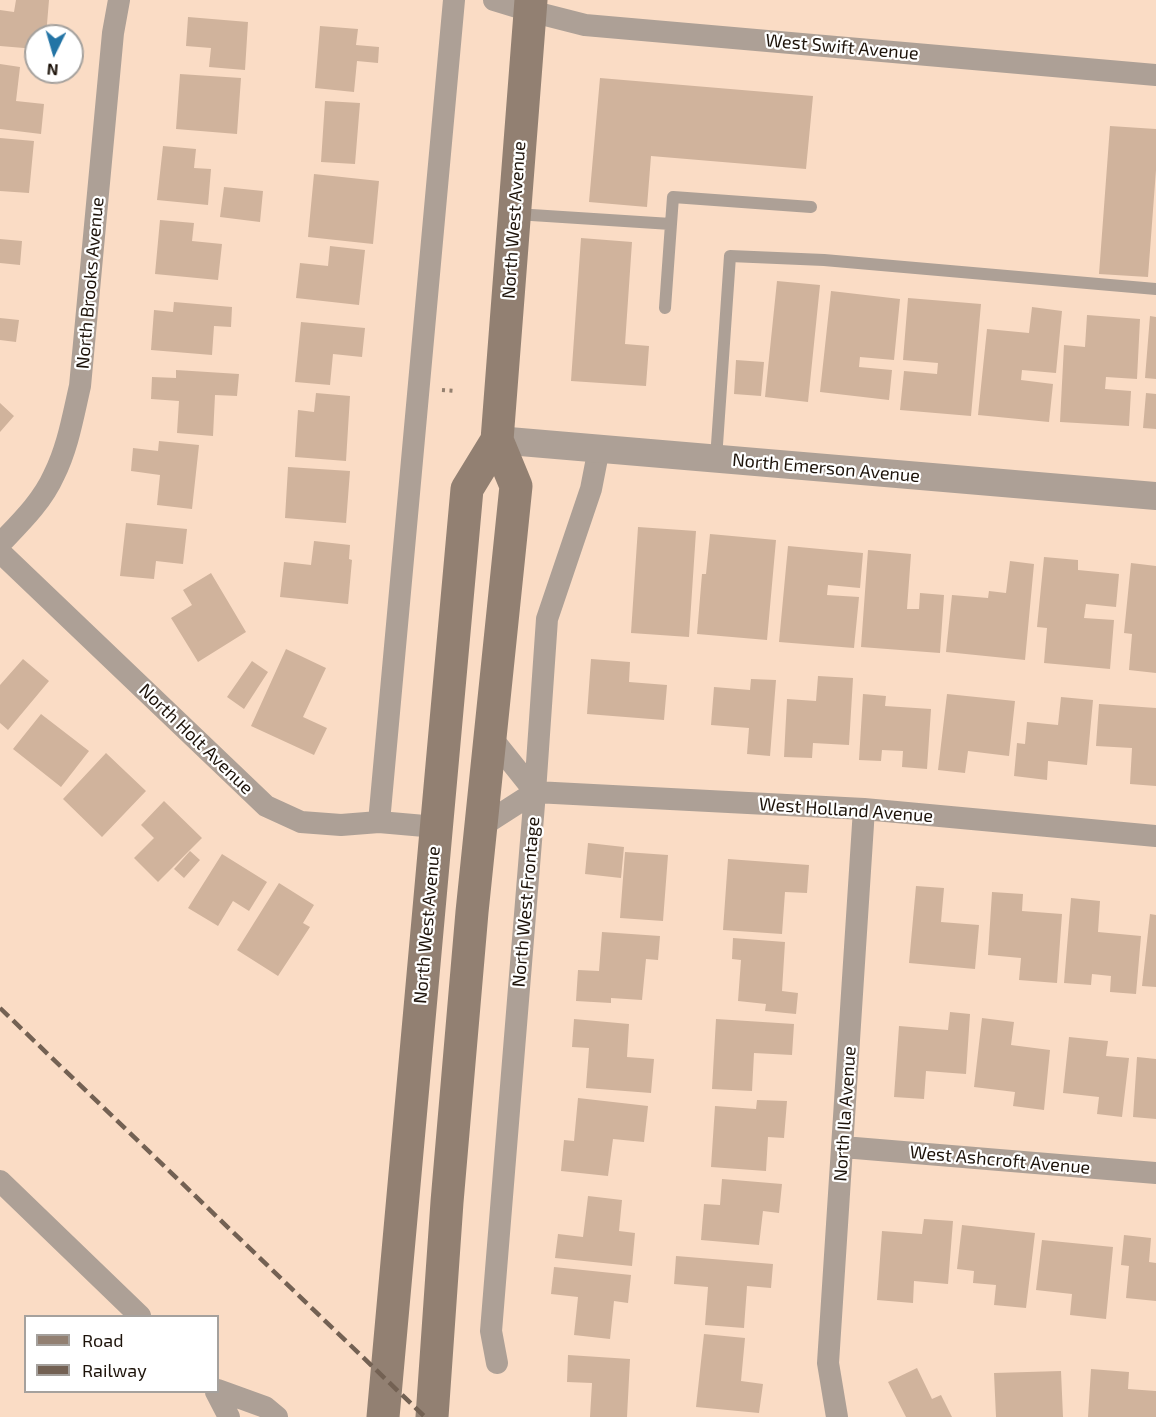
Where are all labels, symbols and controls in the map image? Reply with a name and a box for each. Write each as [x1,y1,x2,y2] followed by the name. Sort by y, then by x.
[24,24,84,84] north arrow
[764,30,920,64] street label: West Swift Avenue
[46,60,59,80] text: N
[498,140,530,300] street label: North West Avenue
[72,196,108,370] street label: North Brooks Avenue
[731,449,921,487] street label: North Emerson Avenue
[135,679,257,799] street label: North Holt Avenue
[758,793,934,827] street label: West Holland Avenue
[508,816,544,988] street label: North West Frontage
[409,845,445,1005] street label: North West Avenue
[829,1046,861,1182] street label: North Ila Avenue
[909,1141,1091,1179] street label: West Ashcroft Avenue
[24,1315,219,1393] legend
[82,1329,123,1351] text: Road
[82,1359,147,1381] text: Railway

